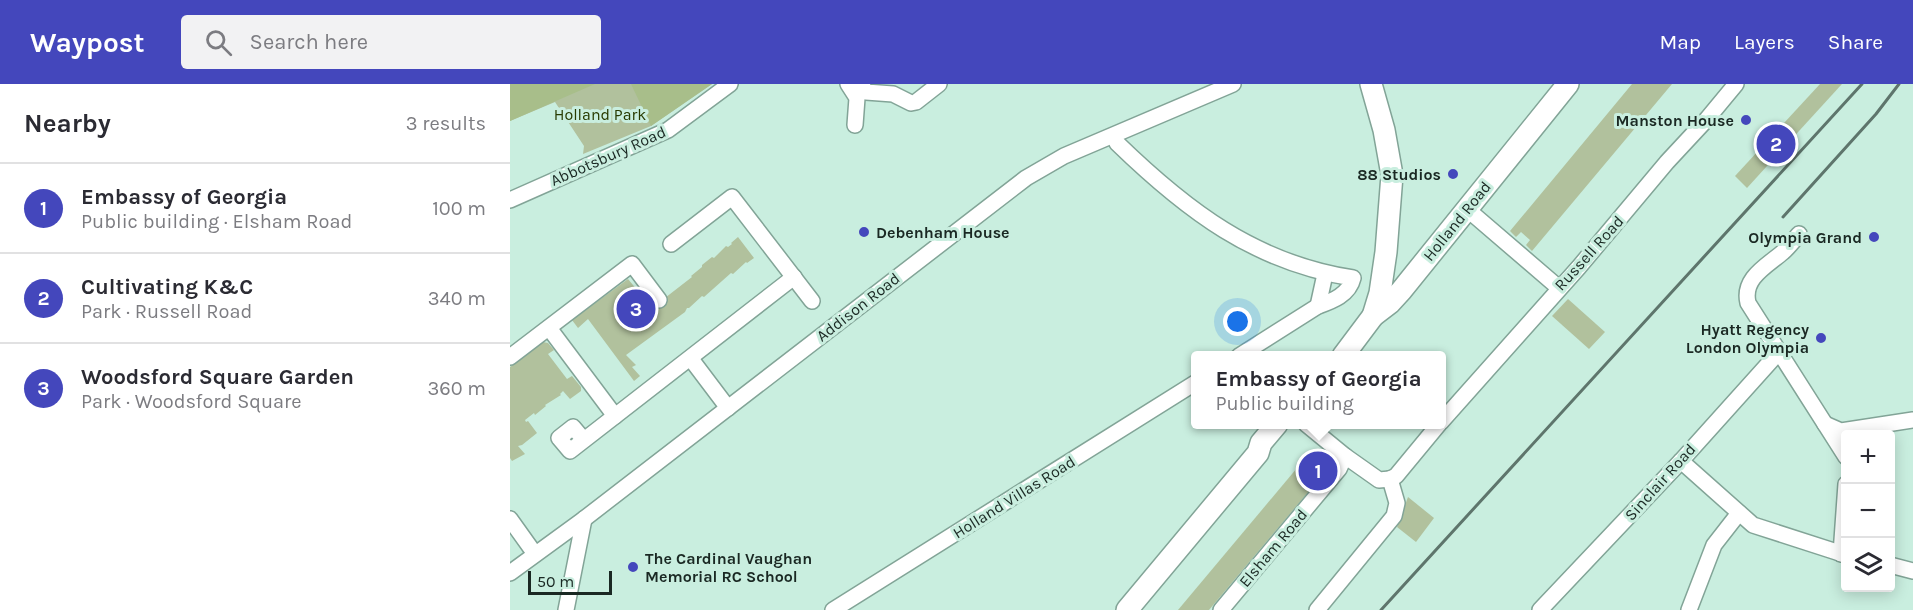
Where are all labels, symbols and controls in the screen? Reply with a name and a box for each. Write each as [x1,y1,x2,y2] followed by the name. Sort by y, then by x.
[181,15,601,69] search box
[30,26,145,59] text: Waypost
[202,26,235,59] icon: search
[250,29,368,55] text: Search here
[1659,30,1701,54] text: Map
[1734,30,1795,54] text: Layers
[1828,30,1883,54] text: Share
[554,105,646,124] park label: Holland Park
[24,108,111,139] text: Nearby
[1616,111,1734,130] place label: Manston House
[406,112,486,135] text: 3 results
[1739,113,1753,127] marker: Manston House
[547,122,669,190] street label: Abbotsbury Road
[1756,122,1796,166] pin: 2
[1357,165,1441,184] place label: 88 Studios
[1446,167,1460,181] marker: 88 Studios
[1419,177,1495,265] street label: Holland Road
[81,184,287,210] text: Embassy of Georgia
[40,197,47,220] text: 1
[432,197,486,220] text: 100 m
[81,210,352,233] text: Public building · Elsham Road
[1550,212,1628,294] street label: Russell Road
[876,223,1010,242] place label: Debenham House
[857,225,871,239] marker: Debenham House
[1748,228,1862,247] place label: Olympia Grand
[1867,230,1881,244] marker: Olympia Grand
[813,269,903,345] street label: Addison Road
[81,274,253,300] text: Cultivating K&C
[616,286,656,332] pin: 3
[37,287,50,310] text: 2
[428,287,486,310] text: 340 m
[81,300,252,323] text: Park · Russell Road
[1223,307,1252,336] your location
[1686,320,1809,357] place label: Hyatt Regency London Olympia
[1814,331,1828,345] marker: Hyatt Regency London Olympia
[1191,351,1446,429] popup
[81,364,354,390] text: Woodsford Square Garden
[1215,366,1422,392] text: Embassy of Georgia
[37,377,50,400] text: 3
[427,377,486,400] text: 360 m
[81,390,302,413] text: Park · Woodsford Square
[1215,392,1354,415] text: Public building
[1841,430,1895,592] map controls
[1841,430,1895,484] button: +
[1621,440,1699,524] street label: Sinclair Road
[1298,448,1338,494] pin: 1
[949,452,1079,542] street label: Holland Villas Road
[1841,484,1895,538] button: −
[1235,505,1311,591] street label: Elsham Road
[1841,538,1895,592] button: layers
[645,549,812,586] place label: The Cardinal Vaughan Memorial RC School
[626,560,640,574] marker: The Cardinal Vaughan Memorial RC School
[528,568,612,596] scale bar
[537,572,574,591] text: 50 m

